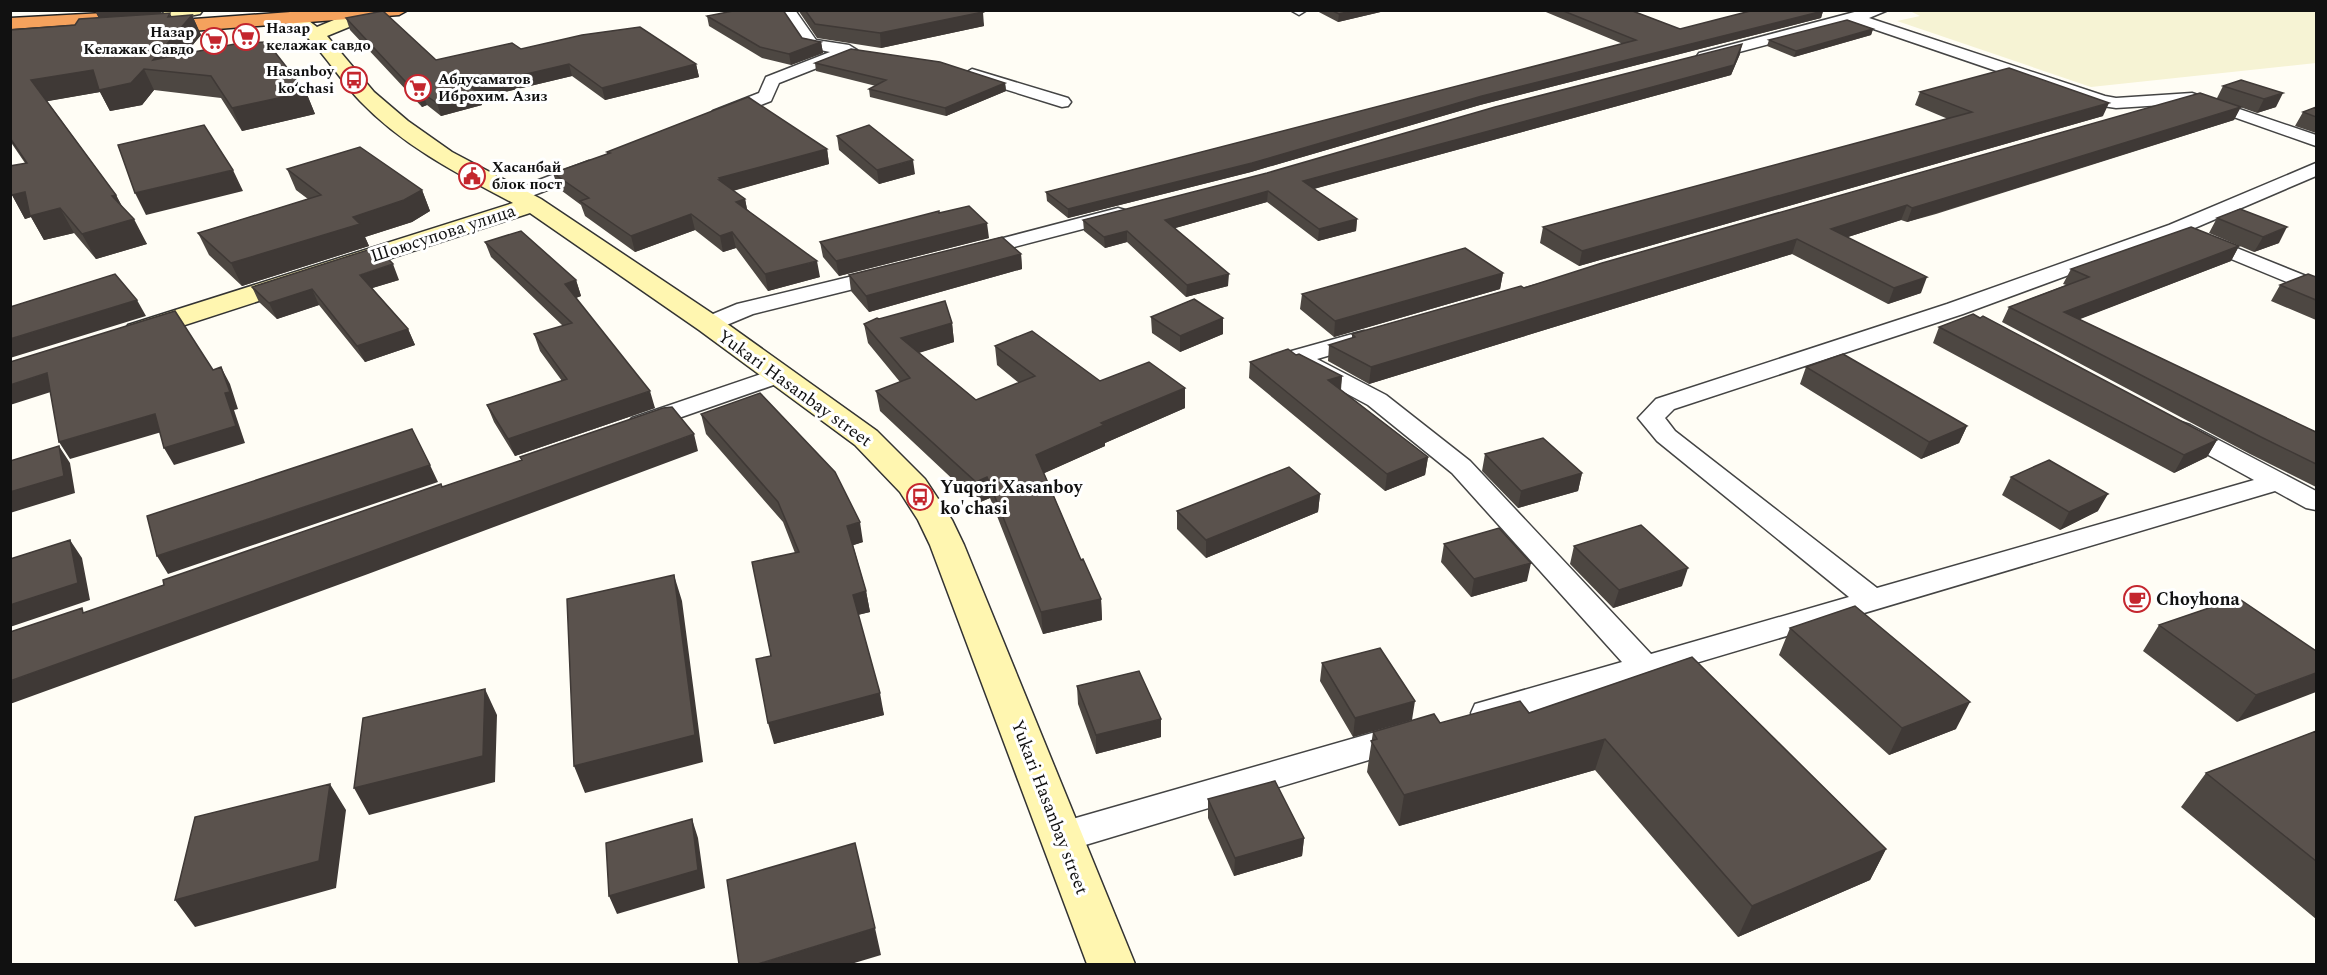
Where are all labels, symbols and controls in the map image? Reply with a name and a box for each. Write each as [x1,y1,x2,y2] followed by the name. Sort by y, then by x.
[266,17,371,57] place label: Назар келажак савдо
[83,21,194,61] place label: Назар Келажак Савдо
[231,22,261,52] supermarket icon: Назар келажак савдо
[199,26,229,56] supermarket icon: Назар Келажак Савдо
[266,60,335,100] place label: Hasanboy koʻchasi
[339,65,369,95] bus stop icon: Hasanboy koʻchasi
[438,68,548,108] place label: Абдусаматов Иброхим. Азиз
[403,73,433,103] supermarket icon: Абдусаматов Иброхим. Азиз
[492,156,562,196] place label: Хасанбай блок пост
[457,161,487,191] public building icon: Хасанбай блок пост
[367,197,519,270] street label: Шоюсупова улица
[712,323,878,454] street label: Yukari Hasanbay street
[940,474,1084,522] place label: Yuqori Xasanboy ko'chasi
[905,482,935,512] bus stop icon: Yuqori Xasanboy ko'chasi
[2122,584,2152,614] cafe icon: Choyhona
[2156,586,2241,613] place label: Choyhona
[1004,716,1095,899] street label: Yukari Hasanbay street

